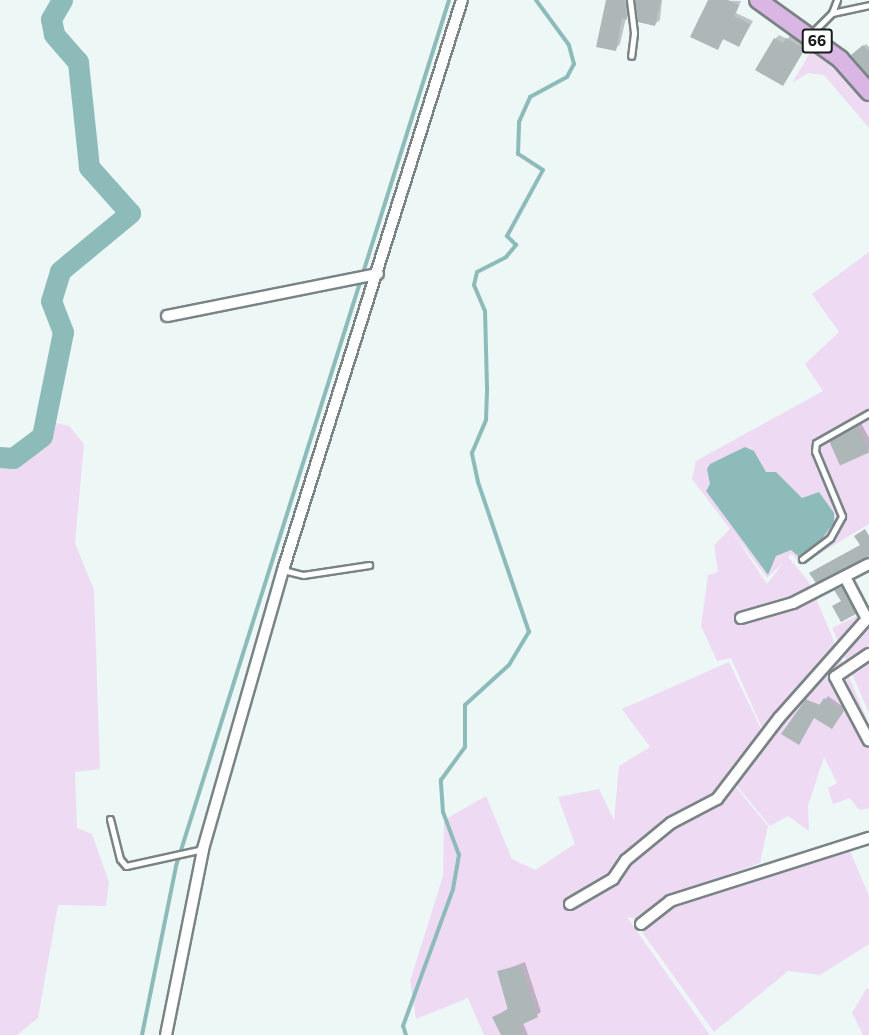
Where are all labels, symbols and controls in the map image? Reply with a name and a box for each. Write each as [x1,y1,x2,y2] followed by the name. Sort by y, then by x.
[800,29,834,53] road number: 66

